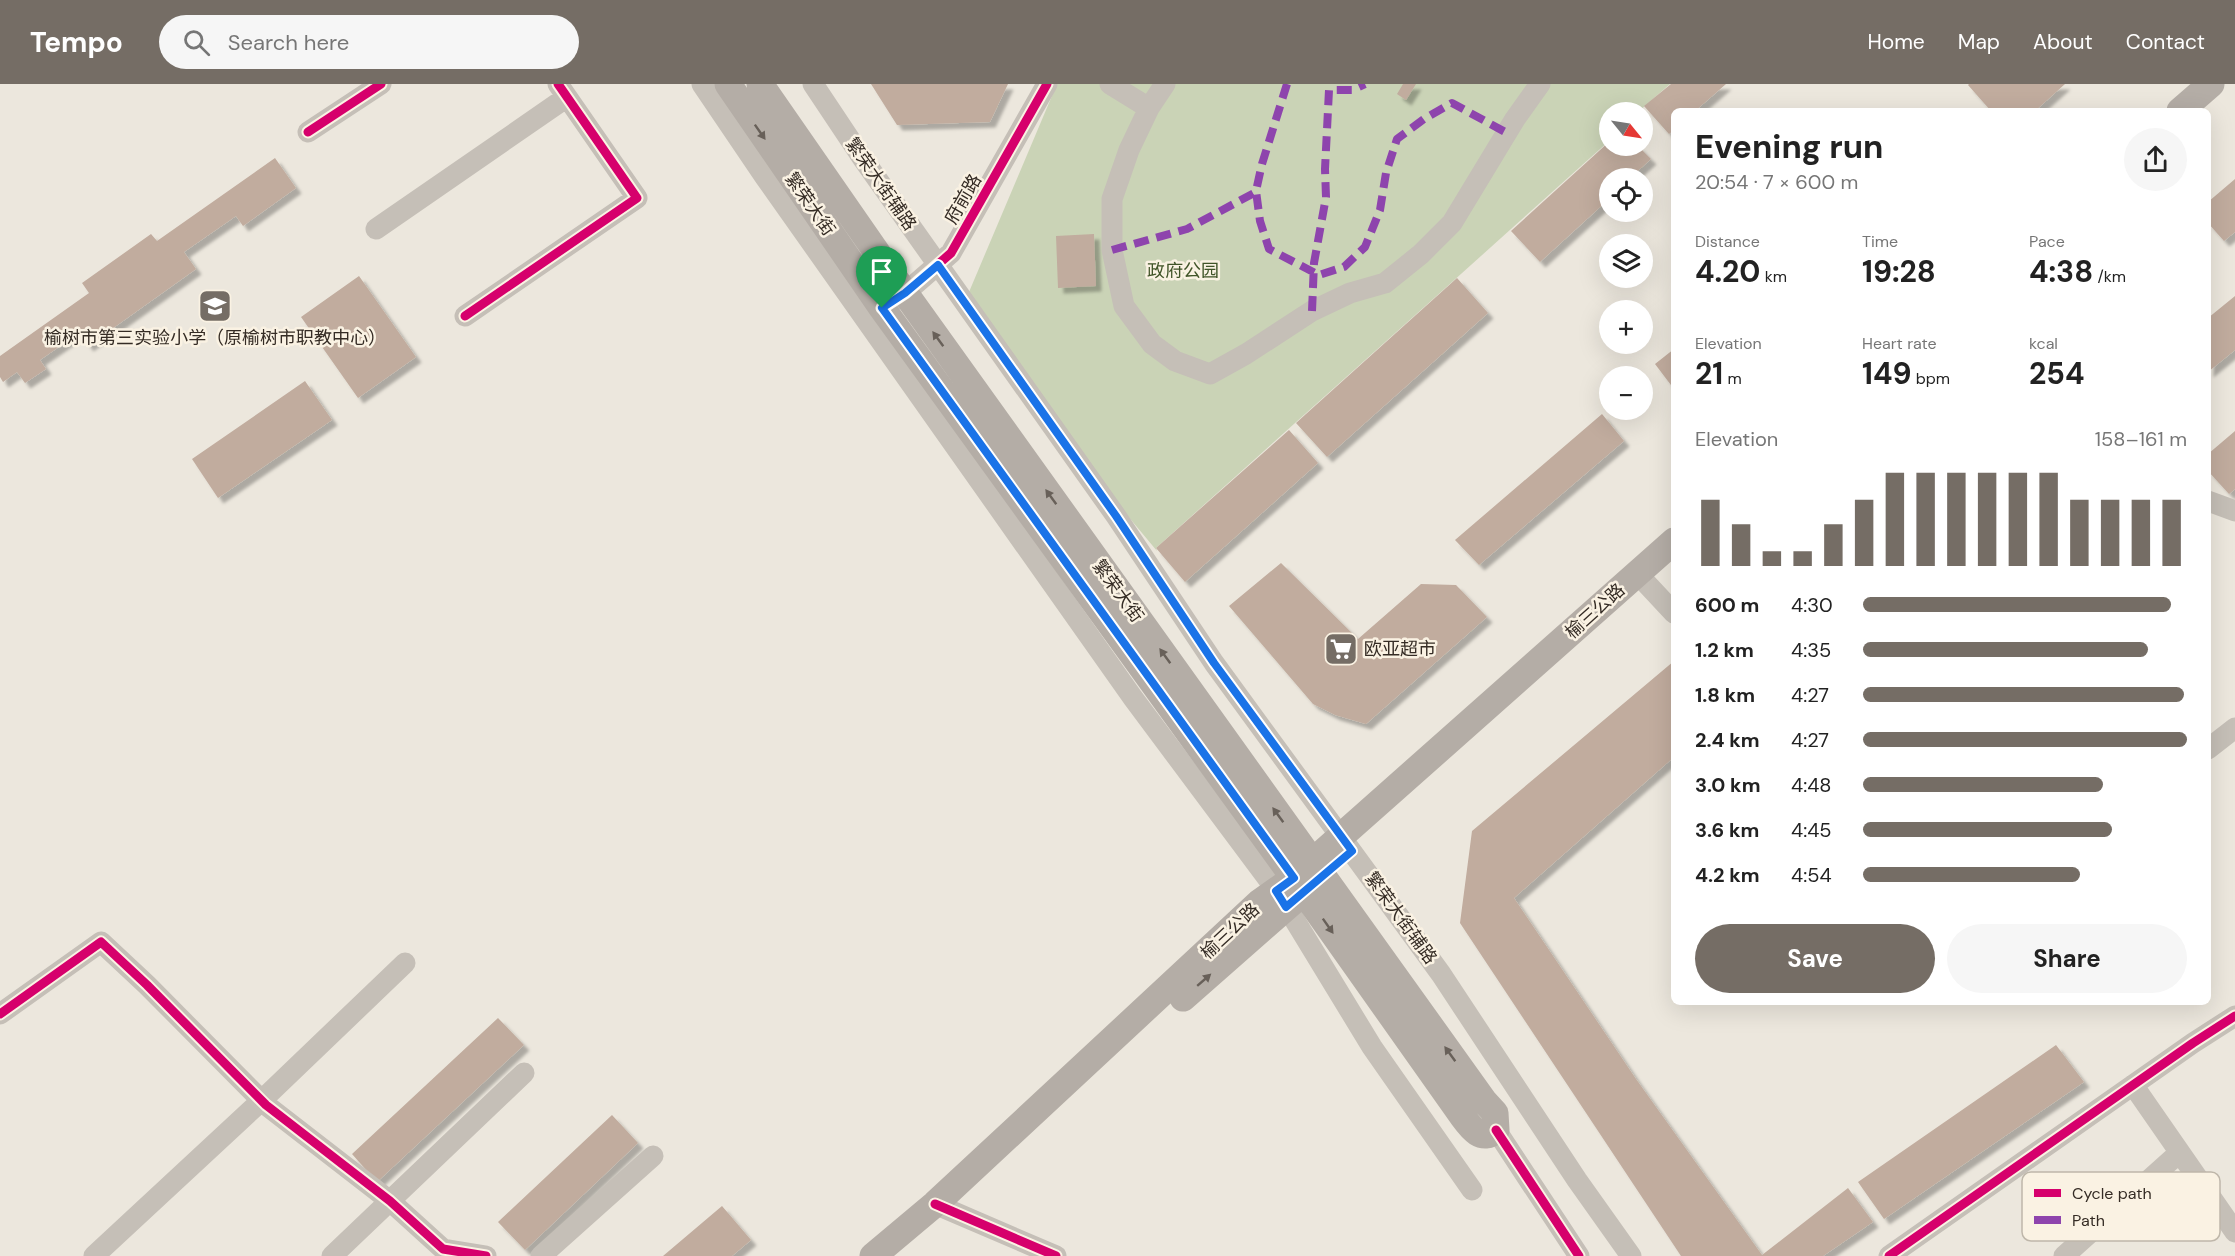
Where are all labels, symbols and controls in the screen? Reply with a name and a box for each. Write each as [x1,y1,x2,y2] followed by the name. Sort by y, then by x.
[159,15,579,69] search box
[30,24,123,61] text: Tempo
[180,26,213,59] icon: search
[228,28,349,57] text: Search here
[1867,28,1925,56] text: Home
[1958,28,2000,56] text: Map
[2033,28,2093,56] text: About
[2126,28,2205,56] text: Contact
[1599,102,1653,156] north arrow
[1599,102,1653,420] map controls
[754,124,766,140] one-way arrow
[1695,125,1883,168] text: Evening run
[2124,128,2187,191] button: share
[840,133,922,235] street label: 繁荣大街辅路
[780,168,840,240] street label: 繁荣大街
[1599,168,1653,222] button: locate
[1695,169,1858,195] text: 20:54 · 7 × 600 m
[939,170,987,228] street label: 府前路
[1695,231,1760,252] text: Distance
[1862,231,1898,252] text: Time
[2029,231,2065,252] text: Pace
[1599,234,1653,288] button: layers
[856,246,907,308] pin
[1695,252,1760,291] text: 4.20
[1862,252,1936,291] text: 19:28
[2029,252,2093,291] text: 4:38
[865,255,898,288] icon: arrive
[1147,259,1219,283] park label: 政府公园
[1760,266,1787,287] text: km
[2093,266,2126,287] text: /km
[197,288,233,324] school or university icon: 榆树市第三实验小学（原榆树市职教中心）
[1599,300,1653,354] button: +
[44,326,386,350] place label: 榆树市第三实验小学（原榆树市职教中心）
[932,331,944,347] one-way arrow
[1695,333,1762,354] text: Elevation
[1862,333,1937,354] text: Heart rate
[2029,333,2058,354] text: kcal
[1695,354,1723,393] text: 21
[1862,354,1911,393] text: 149
[2029,354,2084,393] text: 254
[1599,366,1653,420] button: −
[1723,368,1742,389] text: m
[1911,368,1950,389] text: bpm
[1695,426,1778,452] text: Elevation
[2095,426,2187,452] text: 158–161 m
[1045,490,1057,506] one-way arrow
[1087,555,1149,627] street label: 繁荣大街
[1560,578,1630,644] street label: 榆三公路
[1695,592,1759,618] text: 600 m
[1791,592,1833,618] text: 4:30
[1323,631,1359,667] supermarket icon: 欧亚超市
[1364,637,1436,661] place label: 欧亚超市
[1695,637,1754,663] text: 1.2 km
[1791,637,1831,663] text: 4:35
[1160,648,1171,664] one-way arrow
[1695,682,1755,708] text: 1.8 km
[1791,682,1829,708] text: 4:27
[1695,727,1760,753] text: 2.4 km
[1791,727,1829,753] text: 4:27
[1695,772,1760,798] text: 3.0 km
[1791,772,1831,798] text: 4:48
[1272,807,1284,823] one-way arrow
[1695,817,1759,843] text: 3.6 km
[1791,817,1832,843] text: 4:45
[1695,862,1760,888] text: 4.2 km
[1791,862,1832,888] text: 4:54
[1360,867,1442,969] street label: 繁荣大街辅路
[1195,898,1265,964] street label: 榆三公路
[1322,917,1334,933] one-way arrow
[1695,924,1935,993] button: Save
[1947,924,2187,993] button: Share
[1196,973,1211,987] one-way arrow
[1444,1046,1456,1062] one-way arrow
[2022,1172,2220,1241] legend
[2072,1183,2152,1204] text: Cycle path
[2072,1210,2105,1231] text: Path

